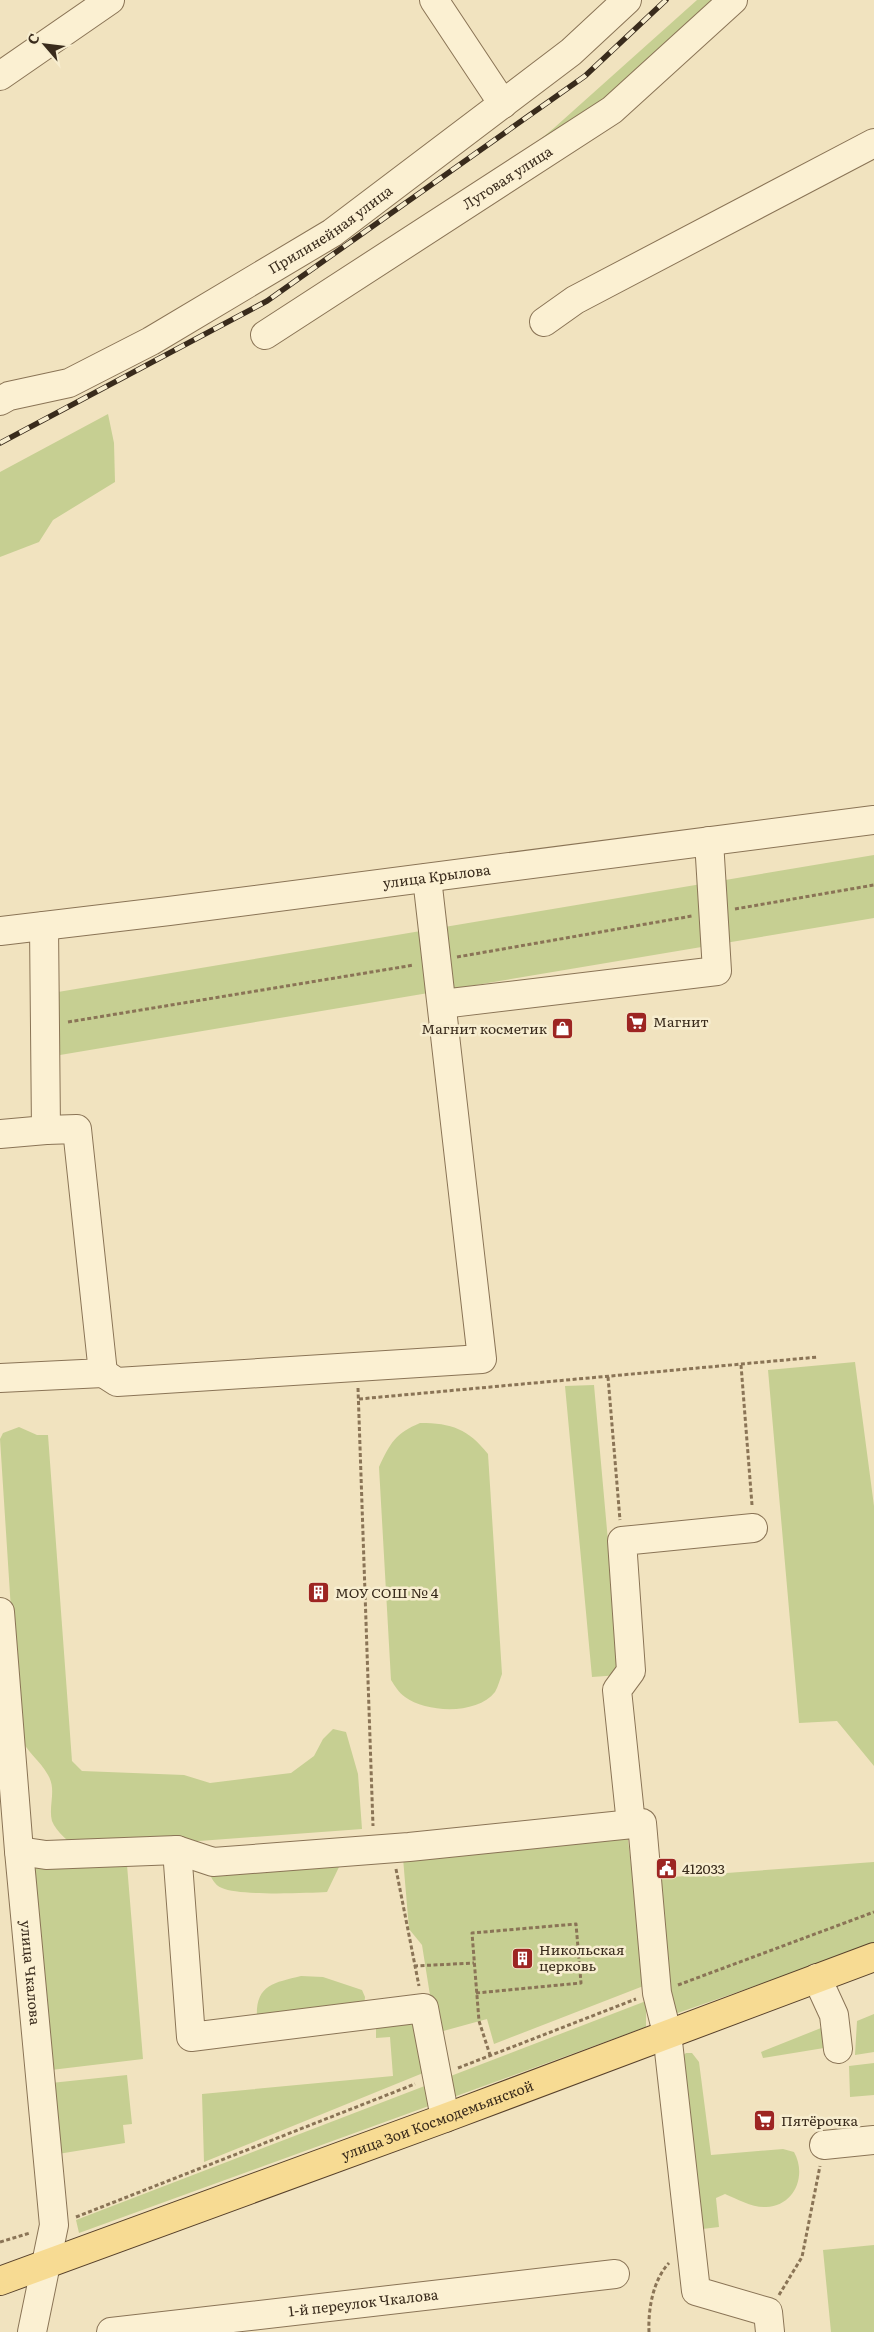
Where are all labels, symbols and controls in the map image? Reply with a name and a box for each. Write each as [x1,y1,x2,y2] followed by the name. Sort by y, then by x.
[20,20,70,70] north arrow
[21,29,44,48] text: С
[458,140,556,213] street label: Луговая улица
[264,180,396,278] street label: Прилинейная улица
[381,859,492,892] street label: улица Крылова
[625,1010,649,1034] supermarket icon: Магнит
[653,1011,709,1031] place label: Магнит
[551,1017,575,1041] shop icon: Магнит косметик
[421,1018,548,1038] place label: Магнит косметик
[307,1581,331,1605] building icon: МОУ СОШ № 4
[335,1582,439,1602] place label: МОУ СОШ № 4
[654,1857,678,1881] public building icon: 412033
[682,1858,725,1878] place label: 412033
[17,1919,46,2026] street label: улица Чкалова
[539,1939,624,1975] place label: Никольская церковь
[511,1946,535,1970] building icon: Никольская церковь
[338,2075,536,2164] street label: улица Зои Космодемьянской
[753,2109,777,2133] supermarket icon: Пятёрочка
[781,2110,859,2130] place label: Пятёрочка
[287,2283,440,2321] street label: 1-й переулок Чкалова

